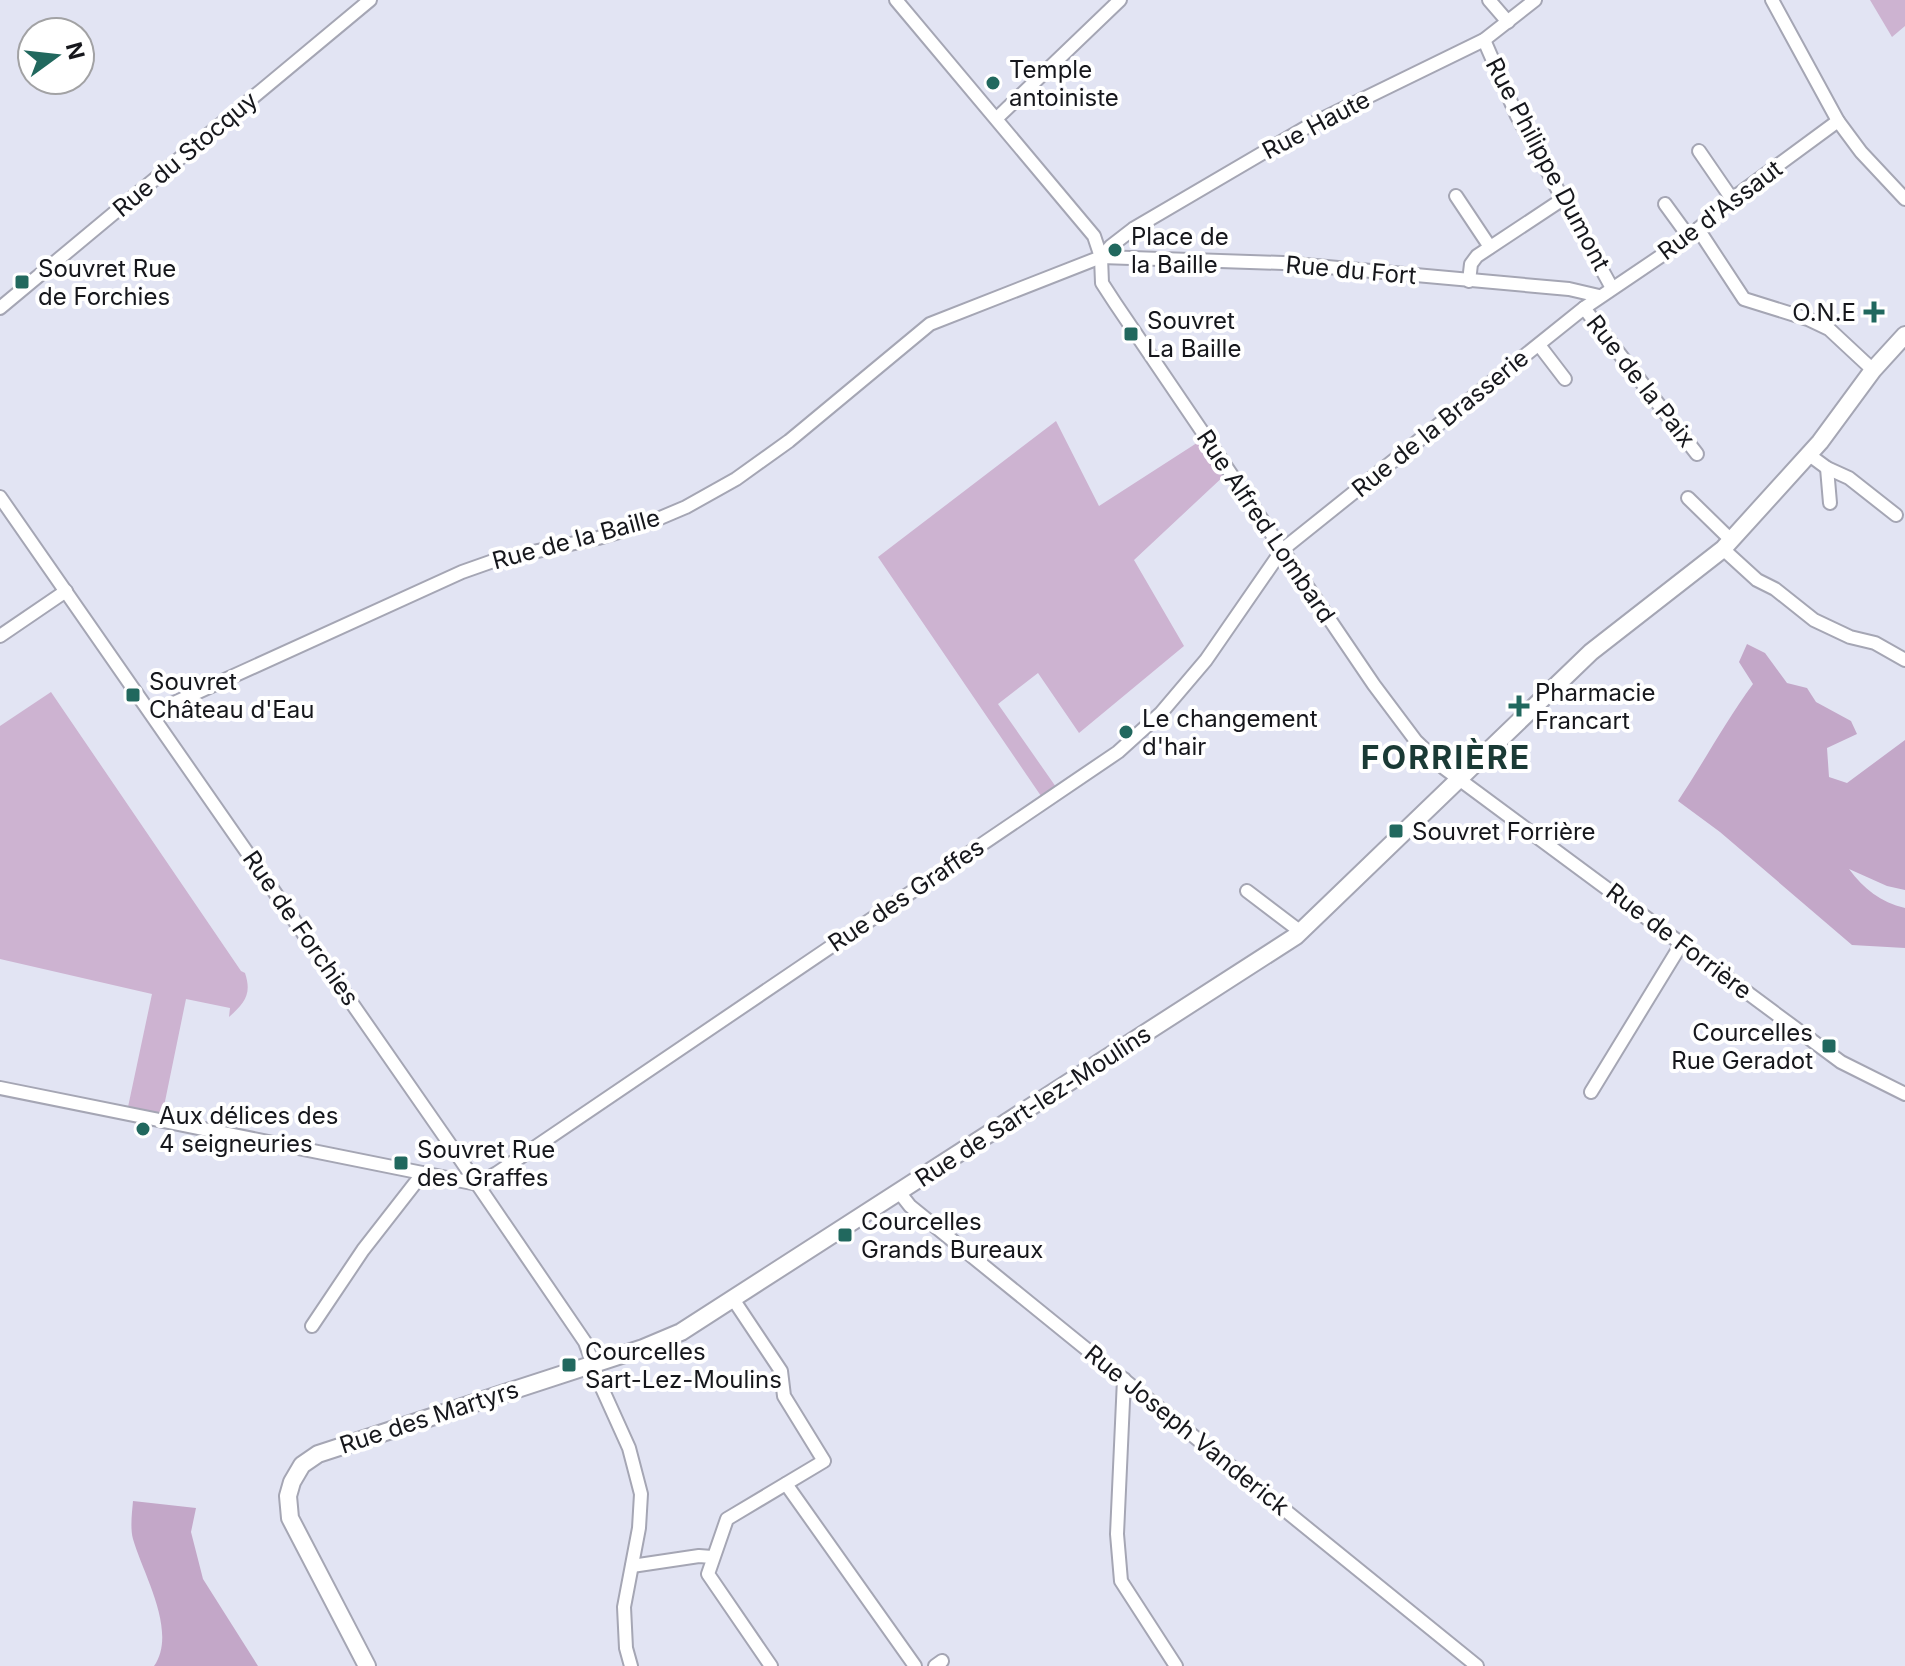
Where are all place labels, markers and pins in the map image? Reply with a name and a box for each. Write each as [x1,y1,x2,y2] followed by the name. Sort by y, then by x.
[1009,55,1119,112] place label: Temple antoiniste
[984,74,1002,92] marker: Temple antoiniste
[1131,222,1229,279] place label: Place de la Baille
[1106,241,1124,259] marker: Place de la Baille
[38,254,176,311] place label: Souvret Rue de Forchies
[13,273,31,291] marker: Souvret Rue de Forchies
[1792,298,1856,327] place label: O.N.E
[1863,301,1885,323] marker: O.N.E
[1147,306,1241,363] place label: Souvret La Baille
[1122,325,1140,343] marker: Souvret La Baille
[149,667,314,724] place label: Souvret Château d'Eau
[1535,678,1655,735] place label: Pharmacie Francart
[124,686,142,704] marker: Souvret Château d'Eau
[1510,697,1528,715] marker: Pharmacie Francart
[1142,704,1318,761] place label: Le changement d'hair
[1117,723,1135,741] marker: Le changement d'hair
[1412,817,1596,846] place label: Souvret Forrière
[1387,822,1405,840] marker: Souvret Forrière
[1671,1018,1813,1075] place label: Courcelles Rue Geradot
[1820,1037,1838,1055] marker: Courcelles Rue Geradot
[159,1101,338,1158] place label: Aux délices des 4 seigneuries
[134,1120,152,1138] marker: Aux délices des 4 seigneuries
[417,1135,555,1192] place label: Souvret Rue des Graffes
[392,1154,410,1172] marker: Souvret Rue des Graffes
[861,1207,1043,1264] place label: Courcelles Grands Bureaux
[836,1226,854,1244] marker: Courcelles Grands Bureaux
[585,1337,782,1394] place label: Courcelles Sart-Lez-Moulins
[560,1356,578,1374] marker: Courcelles Sart-Lez-Moulins

